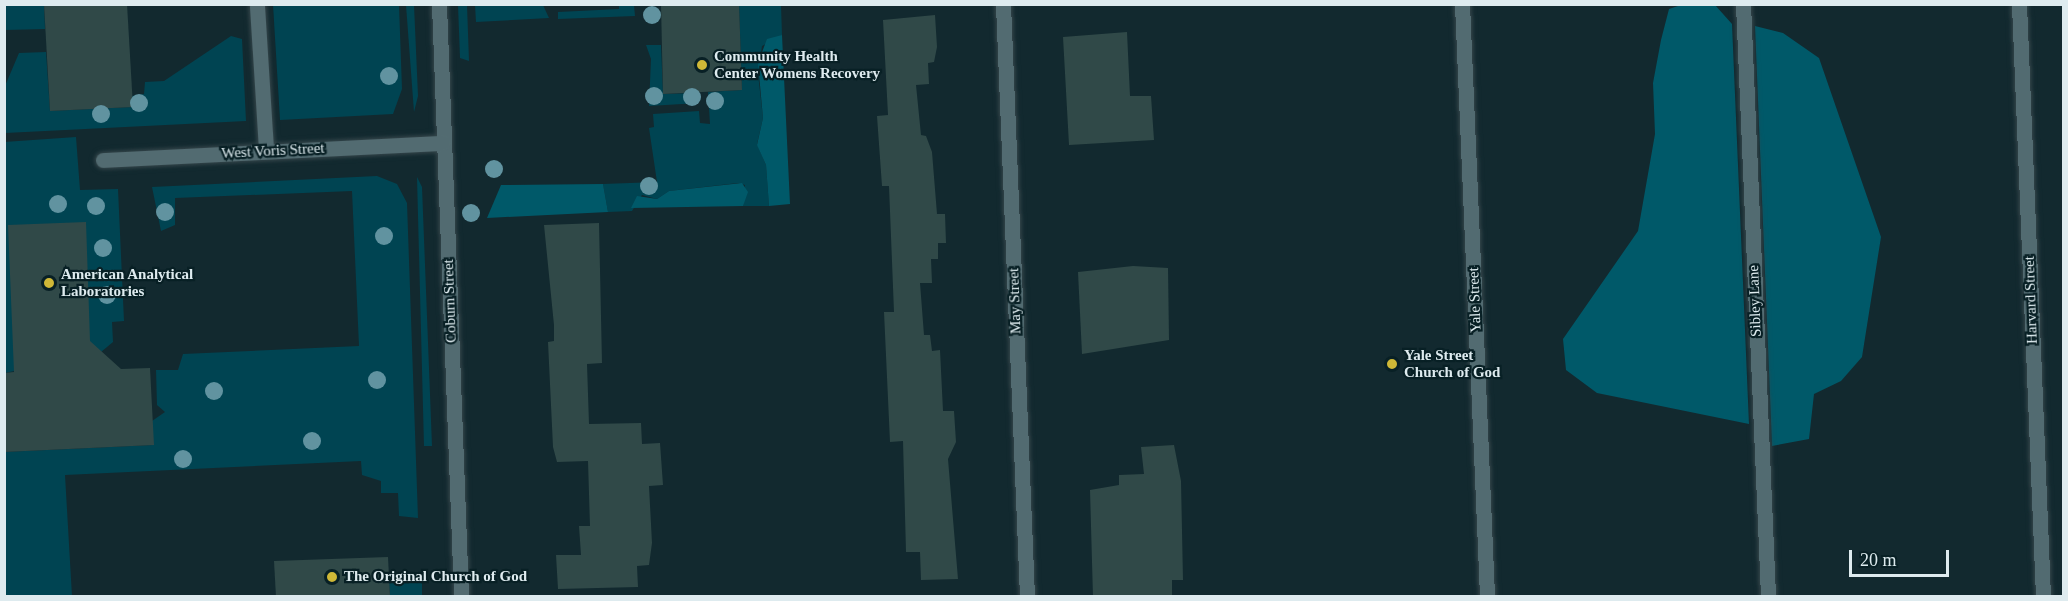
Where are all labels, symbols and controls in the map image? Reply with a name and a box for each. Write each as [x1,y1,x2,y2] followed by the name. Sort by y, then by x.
[714,47,881,82] place label: Community Health Center Womens Recovery
[695,58,709,72] marker: Community Health Center Womens Recovery
[221,139,325,163] street label: West Voris Street
[2020,256,2042,344] street label: Harvard Street
[440,259,460,343] street label: Coburn Street
[61,265,194,300] place label: American Analytical Laboratories
[1745,265,1765,337] street label: Sibley Lane
[1465,267,1485,333] street label: Yale Street
[1005,268,1025,334] street label: May Street
[42,276,56,290] marker: American Analytical Laboratories
[1404,346,1500,381] place label: Yale Street Church of God
[1385,357,1399,371] marker: Yale Street Church of God
[1852,538,1952,576] scale bar
[1860,550,1897,570] text: 20 m
[344,568,527,586] place label: The Original Church of God
[325,570,339,584] marker: The Original Church of God

